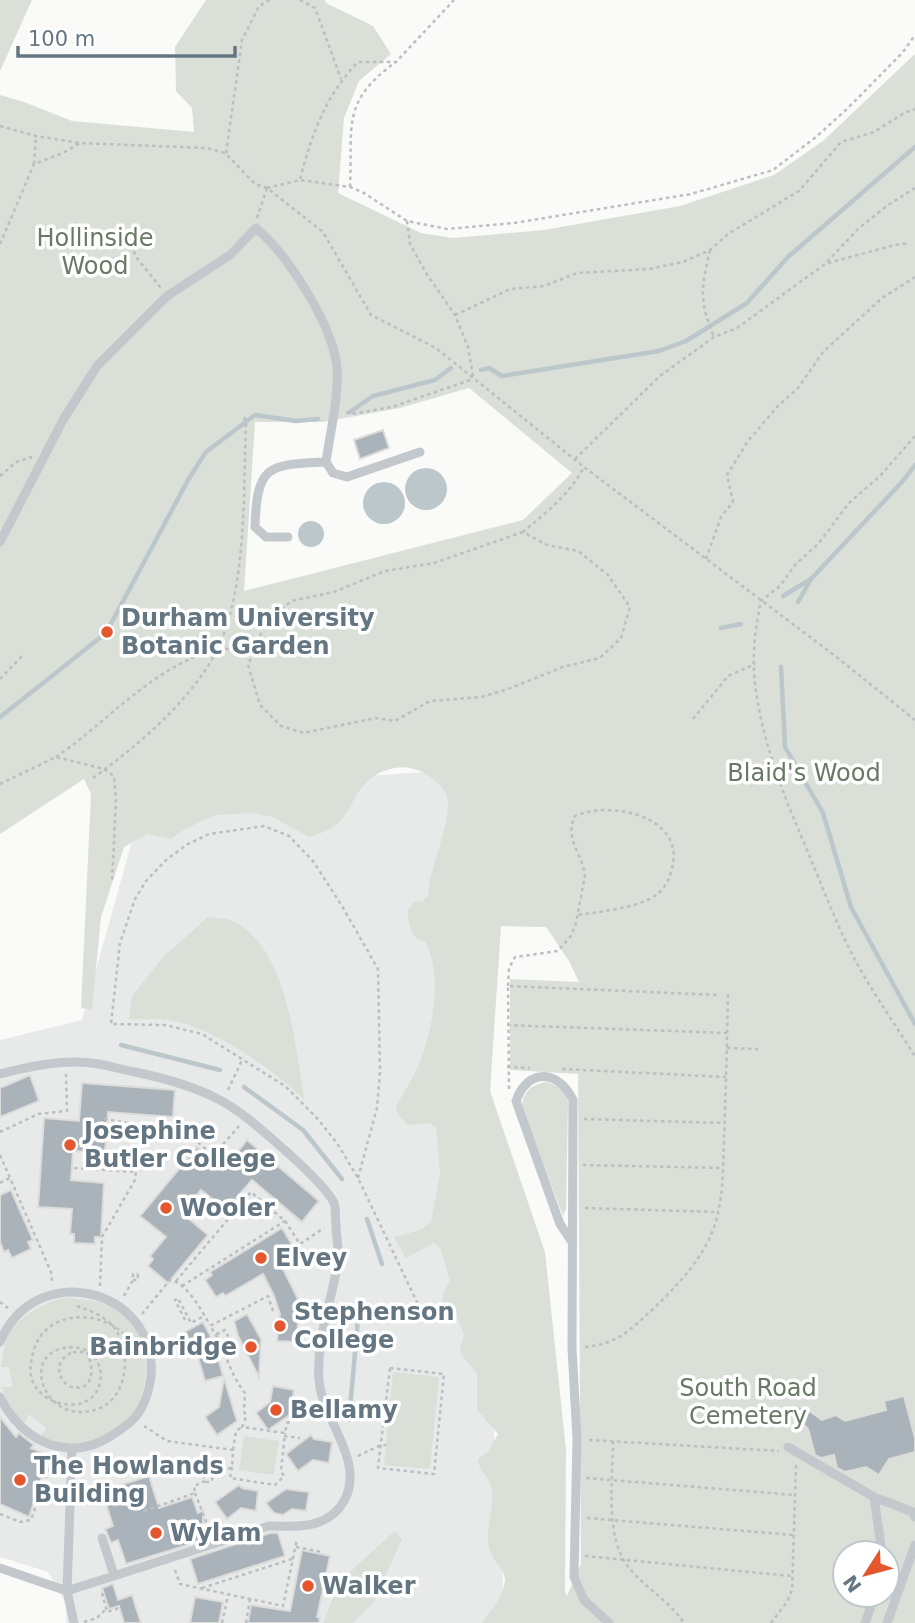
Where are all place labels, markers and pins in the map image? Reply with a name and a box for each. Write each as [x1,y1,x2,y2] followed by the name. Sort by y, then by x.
[121,604,375,660] place label: Durham University Botanic Garden
[99,624,115,640] marker: Durham University Botanic Garden
[82,1117,276,1173] place label: Josephine Butler College
[62,1137,78,1153] marker: Josephine Butler College
[180,1194,275,1222] place label: Wooler
[158,1200,174,1216] marker: Wooler
[275,1244,348,1272] place label: Elvey
[253,1250,269,1266] marker: Elvey
[294,1298,455,1354] place label: Stephenson College
[272,1318,288,1334] marker: Stephenson College
[89,1333,237,1361] place label: Bainbridge
[243,1339,259,1355] marker: Bainbridge
[290,1396,398,1424] place label: Bellamy
[268,1402,284,1418] marker: Bellamy
[34,1452,224,1508] place label: The Howlands Building
[12,1472,28,1488] marker: The Howlands Building
[170,1519,262,1547] place label: Wylam
[148,1525,164,1541] marker: Wylam
[322,1572,416,1600] place label: Walker
[300,1578,316,1594] marker: Walker

